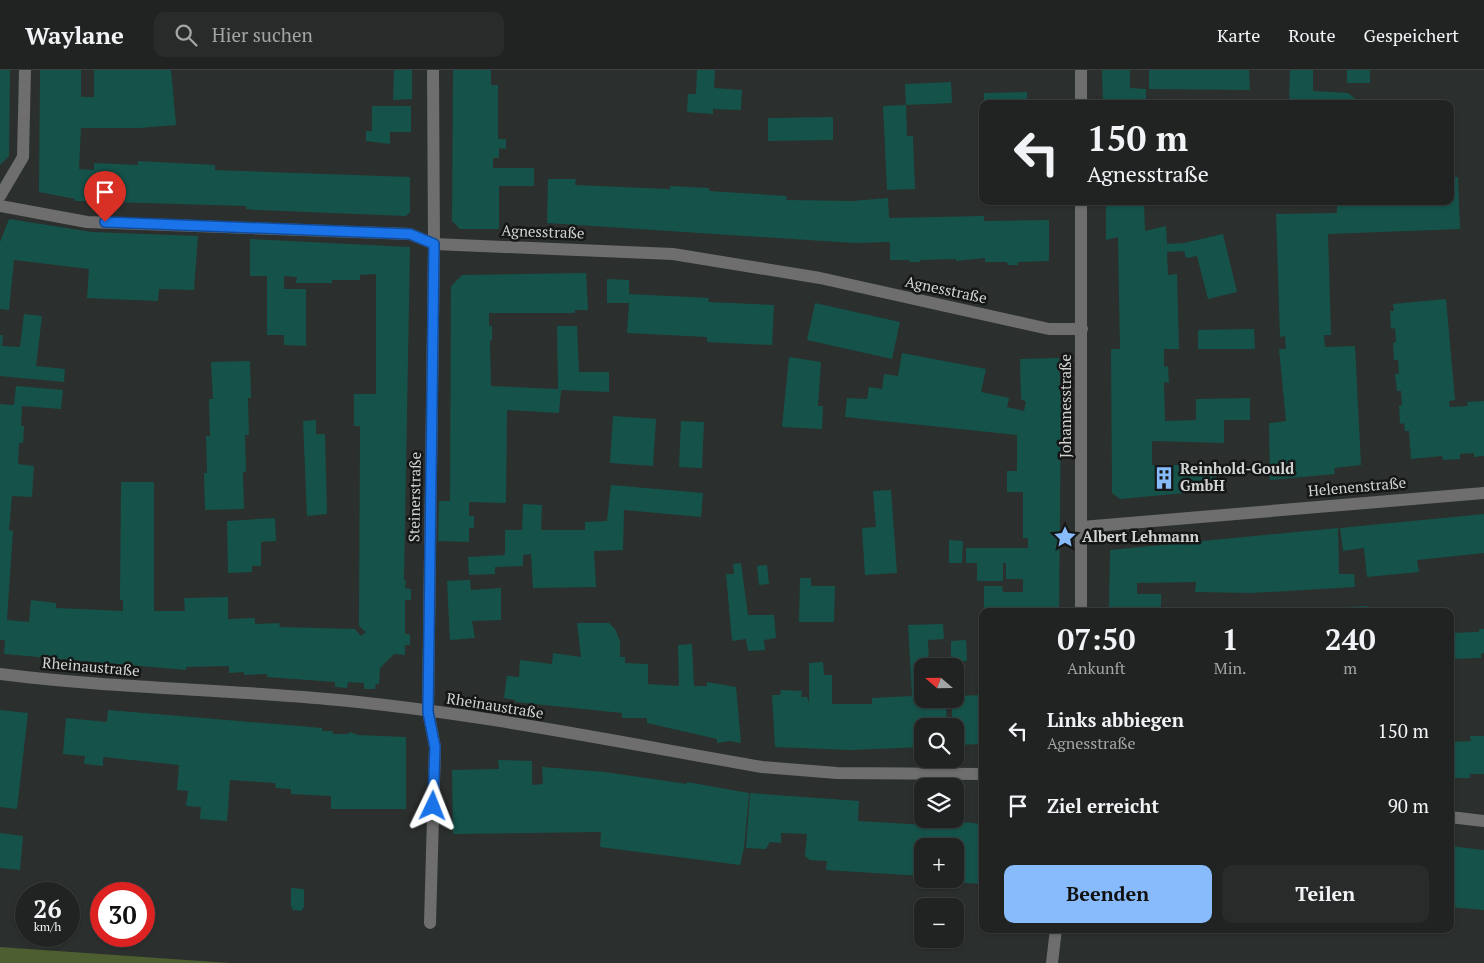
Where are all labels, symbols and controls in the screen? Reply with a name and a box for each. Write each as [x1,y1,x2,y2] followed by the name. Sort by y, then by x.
[154,12,504,57] search box
[25,19,124,51] text: Waylane
[172,21,200,49] icon: search
[212,22,313,47] text: Hier suchen
[1217,23,1260,47] text: Karte
[1288,23,1336,47] text: Route
[1364,23,1459,47] text: Gespeichert
[1087,115,1188,161] text: 150 m
[1004,120,1069,185] icon: left
[1087,159,1209,188] text: Agnesstraße
[84,171,126,222] pin
[91,178,119,206] icon: arrive
[501,220,585,242] street label: Agnesstraße
[904,271,989,307] street label: Agnesstraße
[1055,354,1075,458] street label: Johannesstraße
[403,452,425,542] street label: Steinerstraße
[1180,458,1294,495] place label: Reinhold-Gould GmbH
[1151,465,1177,491] building icon: Reinhold-Gould GmbH
[1307,472,1407,500] street label: Helenenstraße
[1052,524,1078,550] place icon: Albert Lehmann
[1082,526,1200,546] place label: Albert Lehmann
[1057,619,1135,659] text: 07:50
[1222,619,1239,659] text: 1
[1325,619,1376,659] text: 240
[41,652,141,680] street label: Rheinaustraße
[1067,657,1126,679] text: Ankunft
[1214,657,1246,679] text: Min.
[1343,657,1357,679] text: m
[914,658,964,708] north arrow
[914,658,964,948] map controls
[445,687,545,723] street label: Rheinaustraße
[1047,707,1184,732] text: Links abbiegen
[1004,717,1032,745] icon: left
[914,718,964,768] button: search
[1378,718,1429,743] text: 150 m
[1047,732,1136,754] text: Agnesstraße
[914,778,964,828] button: layers
[406,779,458,831] position arrow
[1004,792,1032,820] icon: arrive
[1047,793,1159,818] text: Ziel erreicht
[1388,793,1429,818] text: 90 m
[914,838,964,888] button: +
[1004,865,1212,923] button: Beenden
[1222,865,1429,923] button: Teilen
[90,882,155,947] speed limit sign: 30
[33,892,62,925] text: 26
[914,898,964,948] button: −
[34,919,61,934] text: km/h

